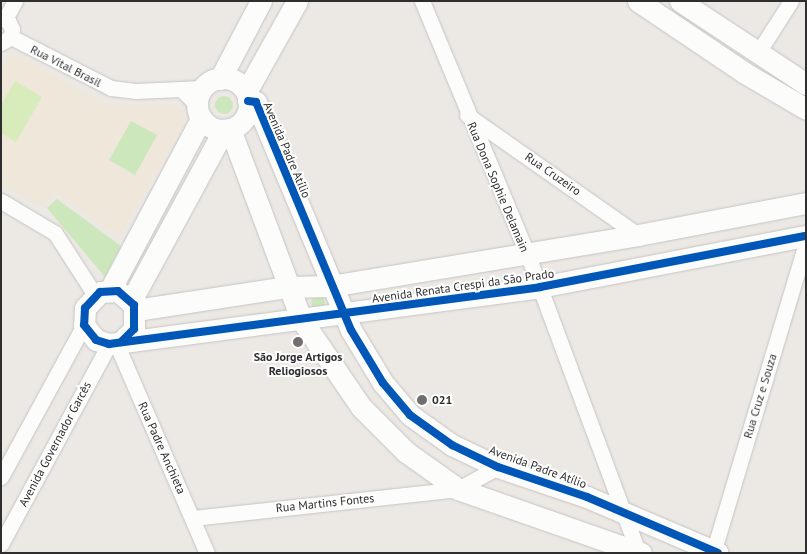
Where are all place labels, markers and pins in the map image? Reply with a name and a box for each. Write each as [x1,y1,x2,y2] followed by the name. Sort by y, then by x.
[292,336,304,348] marker: São Jorge Artigos Reliogiosos
[253,350,343,378] place label: São Jorge Artigos Reliogiosos
[432,393,452,407] place label: 021
[416,394,428,406] marker: 021

